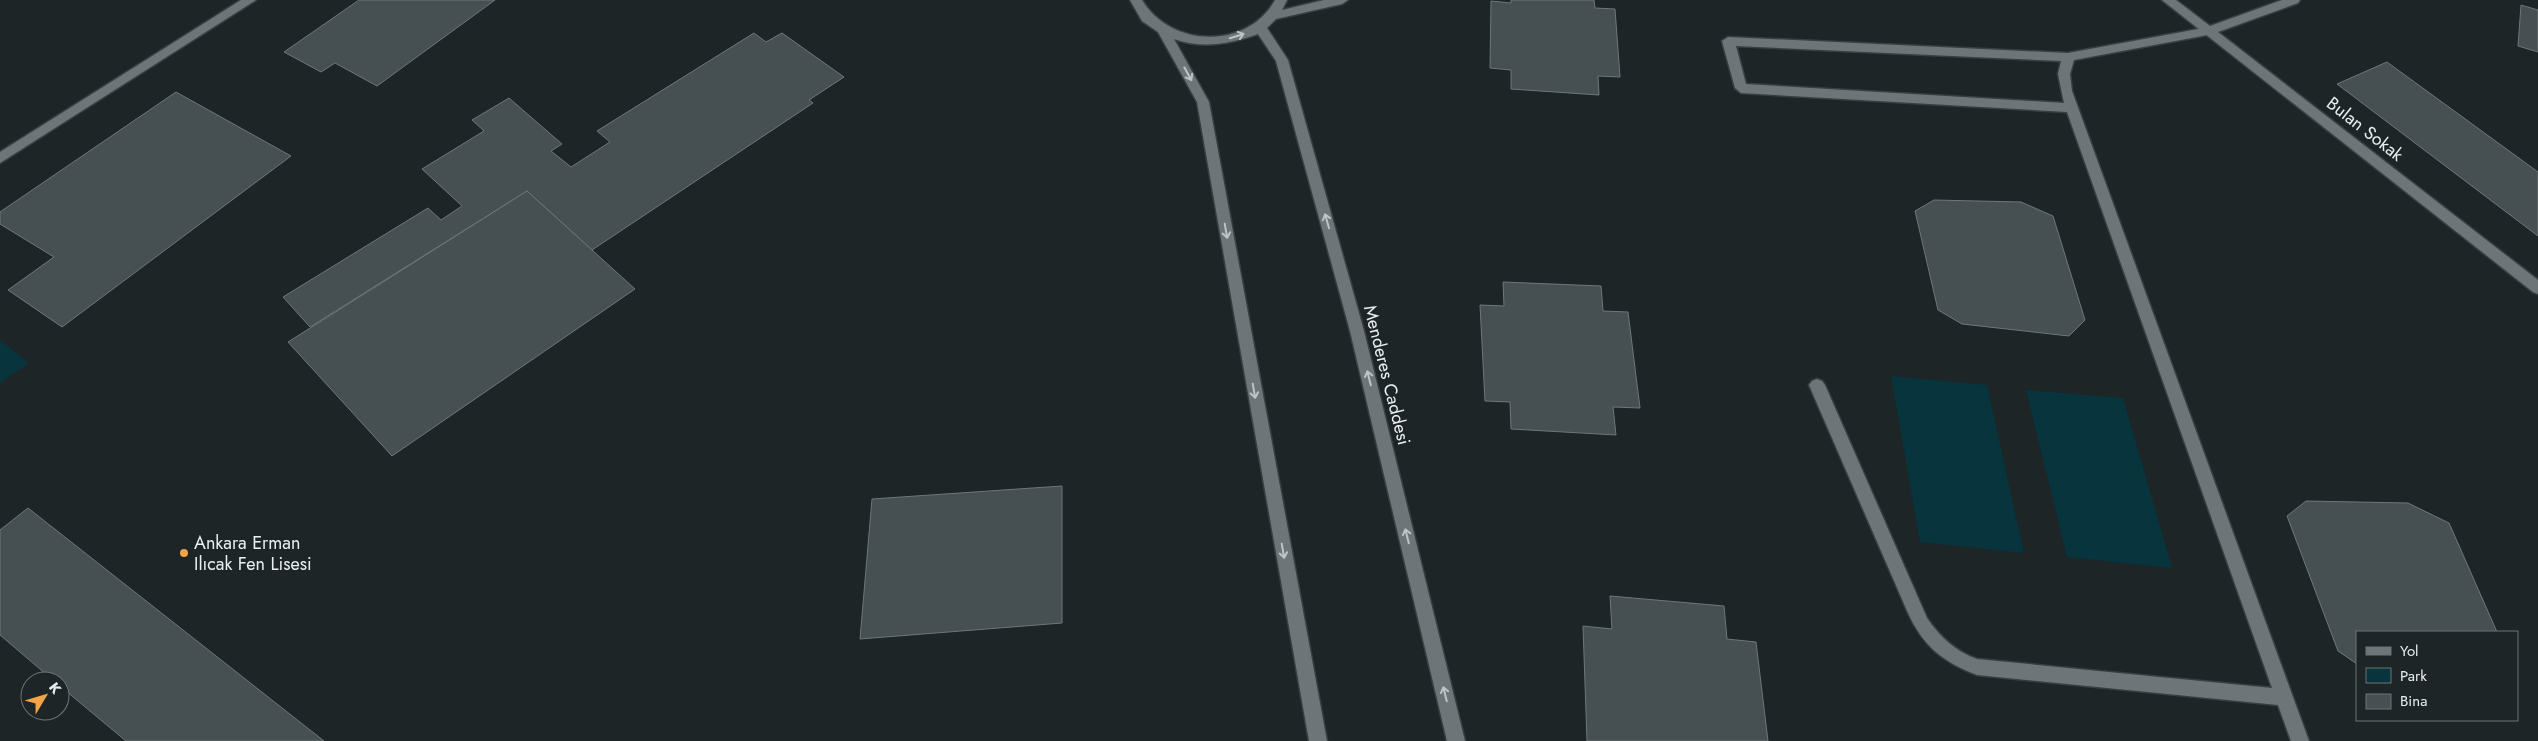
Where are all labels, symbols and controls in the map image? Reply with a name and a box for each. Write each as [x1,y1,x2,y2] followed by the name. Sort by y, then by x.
[1229,30,1245,40] one-way arrow
[1183,67,1193,81] one-way arrow
[2321,91,2409,167] street label: Bulan Sokak
[1321,213,1331,229] one-way arrow
[1221,223,1231,239] one-way arrow
[1357,302,1417,448] street label: Menderes Caddesi
[1364,370,1373,386] one-way arrow
[1250,383,1260,399] one-way arrow
[1402,528,1411,544] one-way arrow
[194,530,312,577] place label: Ankara Erman Ilıcak Fen Lisesi
[1278,543,1288,559] one-way arrow
[178,547,190,559] marker: Ankara Erman Ilıcak Fen Lisesi
[2356,631,2518,721] legend
[2400,640,2419,662] text: Yol
[2400,665,2427,687] text: Park
[20,671,70,721] north arrow
[44,678,66,698] text: K
[1440,686,1449,702] one-way arrow
[2400,690,2427,712] text: Bina

